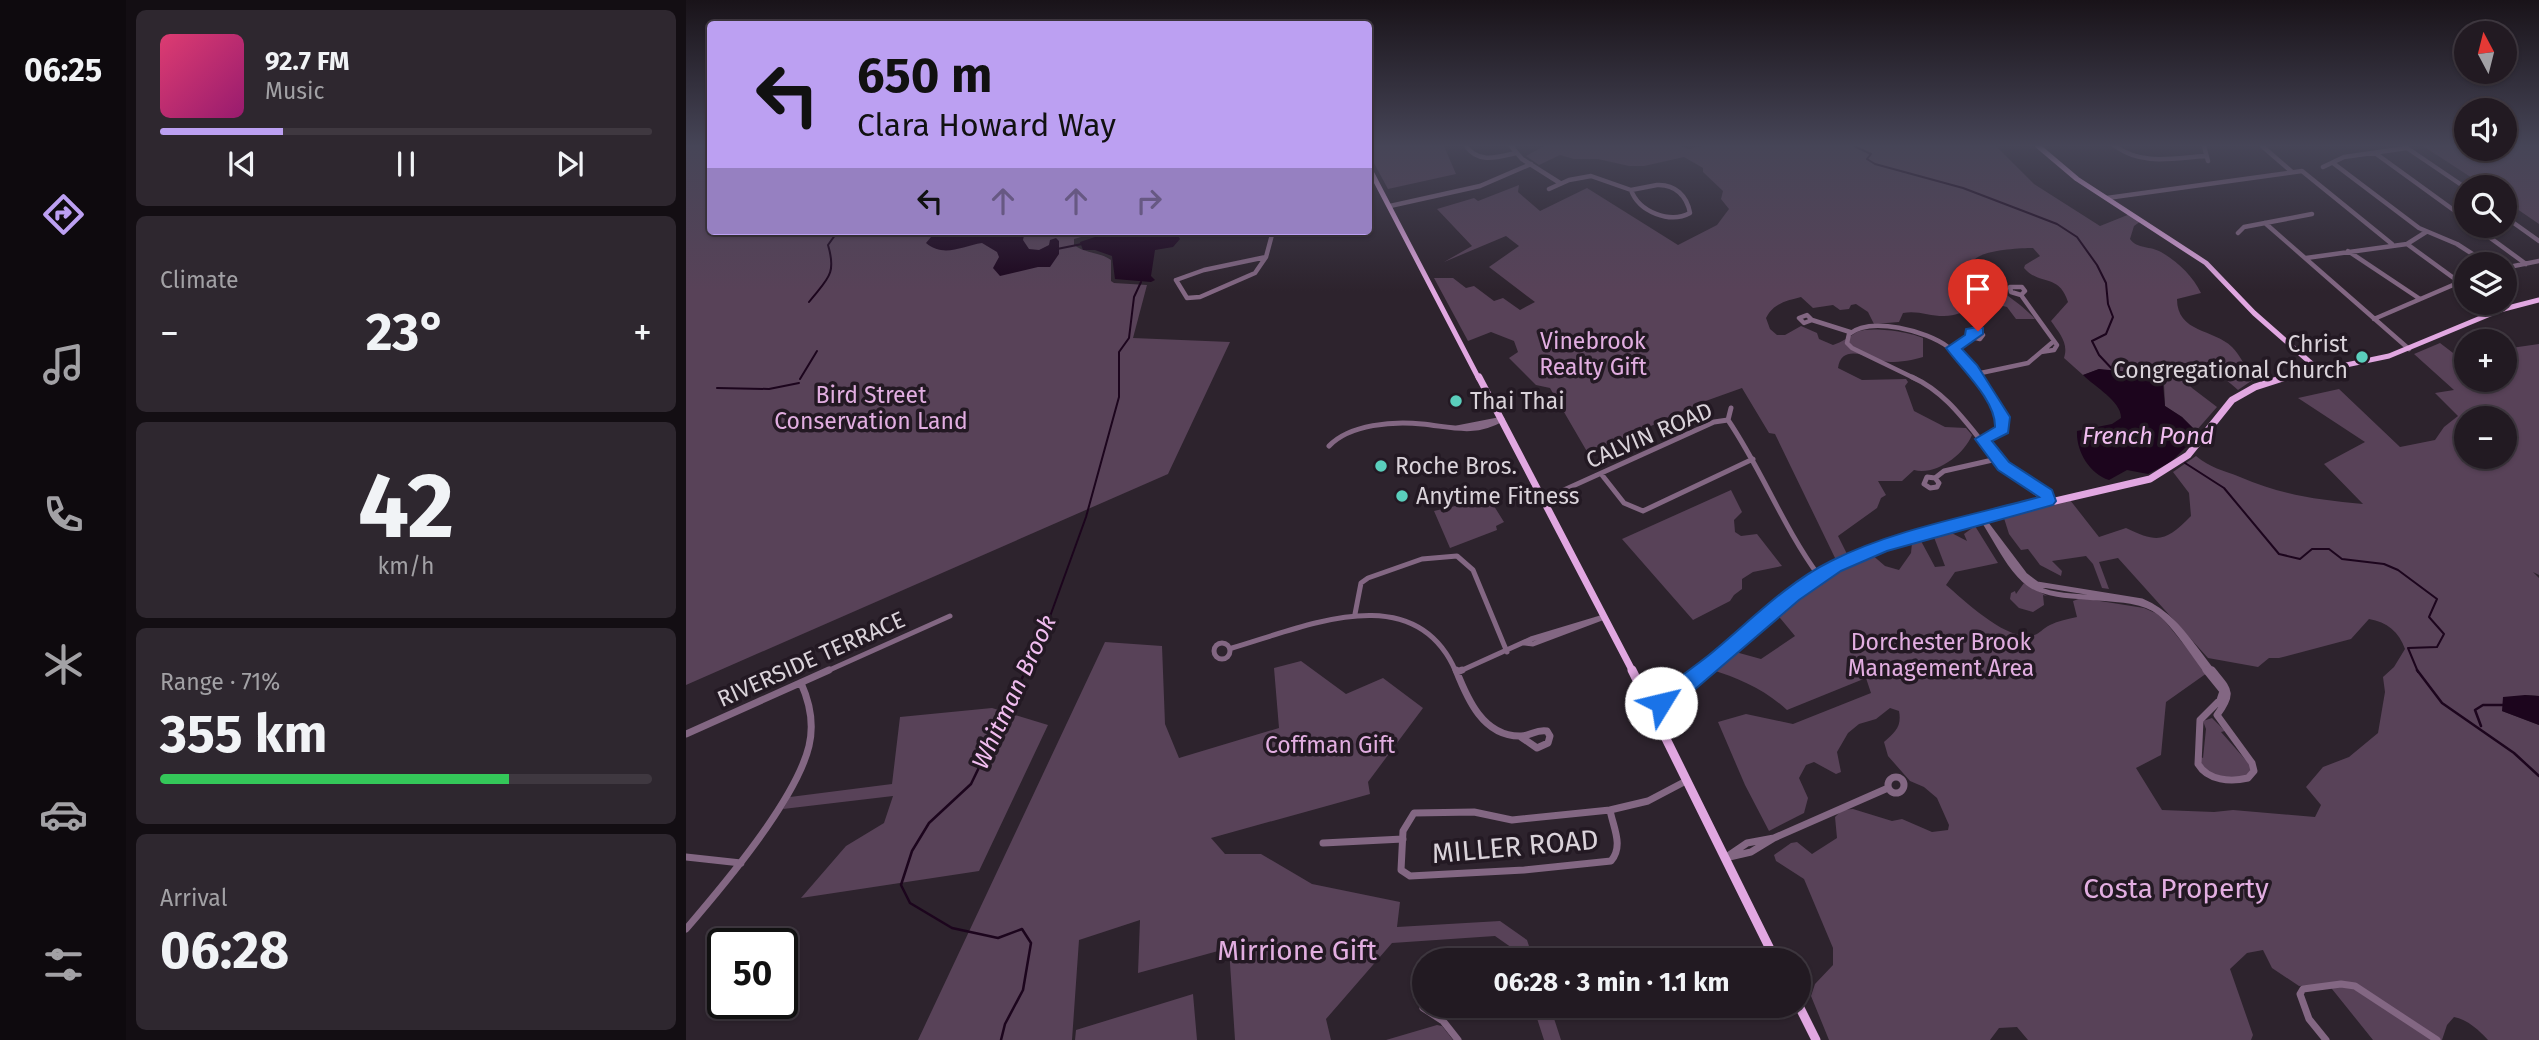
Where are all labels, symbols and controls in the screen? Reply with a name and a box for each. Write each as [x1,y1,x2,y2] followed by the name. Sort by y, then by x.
[2454,21,2516,84] north arrow
[2454,21,2517,469] map controls
[265,46,349,77] text: 92.7 FM
[857,46,992,105] text: 650 m
[742,49,833,140] icon: left
[24,51,102,89] text: 06:25
[265,77,325,105] text: Music
[2454,98,2517,161] button: sound
[857,106,1116,144] text: Clara Howard Way
[223,145,261,183] icon: previous
[387,145,425,183] icon: pause
[551,145,589,183] icon: next
[2454,175,2517,238] button: search
[911,182,949,220] icon: left
[984,182,1022,220] icon: ahead
[1057,182,1095,220] icon: ahead
[1130,182,1168,220] icon: right
[39,190,88,239] icon: directions
[2454,252,2517,315] button: layers
[1948,259,2008,331] pin
[160,266,239,294] text: Climate
[1959,270,1997,308] icon: arrive
[366,301,446,364] text: 23°
[160,310,179,356] text: −
[633,310,652,356] text: +
[1539,327,1647,381] park label: Vinebrook Realty Gift
[2454,329,2517,392] button: +
[2113,330,2349,384] place label: Christ Congregational Church
[39,340,88,389] icon: music
[2354,349,2370,365] marker: Christ Congregational Church
[774,381,968,435] park label: Bird Street Conservation Land
[1470,387,1565,415] place label: Thai Thai
[1448,393,1464,409] marker: Thai Thai
[1582,396,1716,474] street label: CALVIN ROAD
[2454,406,2517,469] button: −
[2082,422,2214,450] water label: French Pond
[358,452,454,561] text: 42
[1395,452,1517,480] place label: Roche Bros.
[1373,458,1389,474] marker: Roche Bros.
[1416,482,1579,510] place label: Anytime Fitness
[1394,488,1410,504] marker: Anytime Fitness
[39,490,88,539] icon: phone
[378,552,434,580] text: km/h
[713,605,909,713] street label: RIVERSIDE TERRACE
[966,611,1062,773] water label: Whitman Brook
[1848,628,2034,682] park label: Dorchester Brook Management Area
[39,640,88,689] icon: climate
[1624,666,1698,740] position arrow
[160,668,280,696] text: Range · 71%
[160,703,328,766] text: 355 km
[1265,731,1396,759] park label: Coffman Gift
[39,790,88,839] icon: car
[1430,823,1600,870] street label: MILLER ROAD
[2083,872,2269,905] park label: Costa Property
[160,884,227,912] text: Arrival
[160,919,289,982] text: 06:28
[707,928,798,1019] speed limit sign: 50
[1217,934,1378,967] park label: Mirrione Gift
[39,940,88,989] icon: filters
[1493,967,1730,998] text: 06:28 · 3 min · 1.1 km

